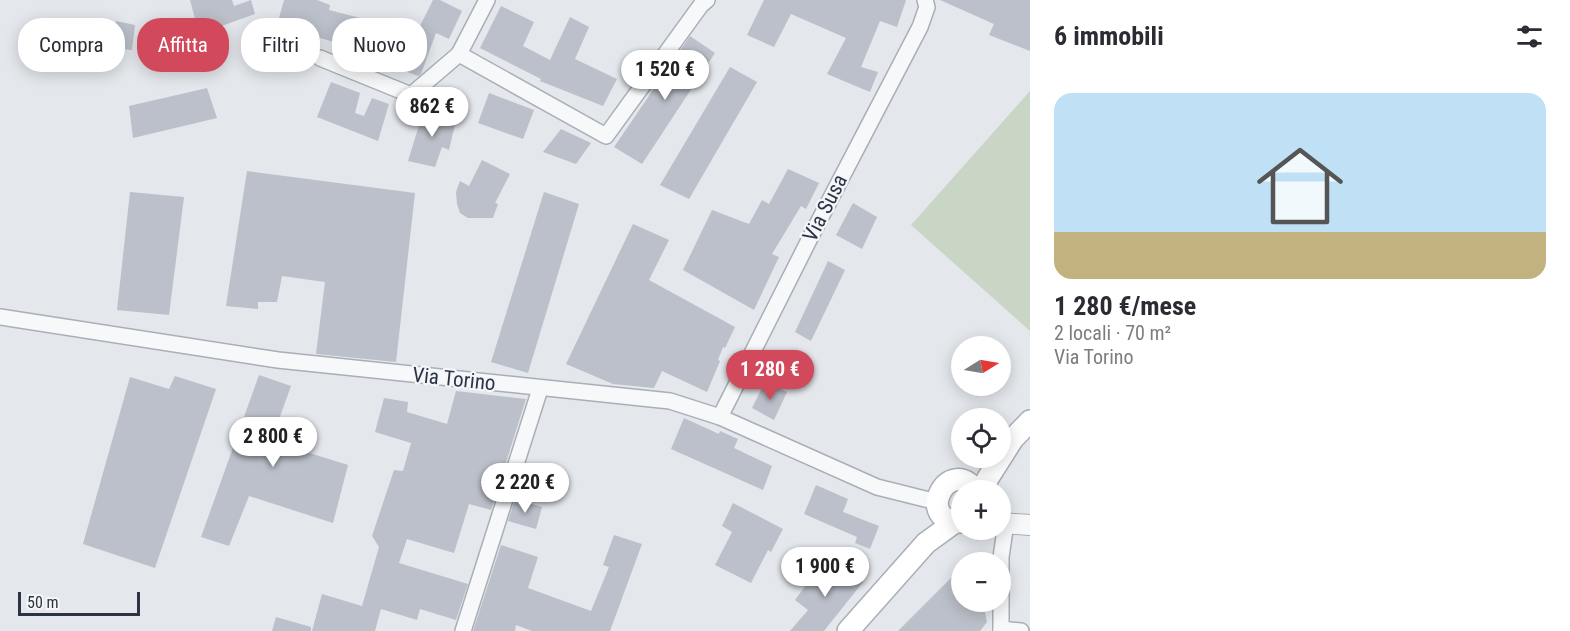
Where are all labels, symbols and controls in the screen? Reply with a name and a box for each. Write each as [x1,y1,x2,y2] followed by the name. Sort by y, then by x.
[18,18,125,72] chip: Compra
[137,18,229,72] chip: Affitta
[241,18,320,72] chip: Filtri
[332,18,427,72] chip: Nuovo
[1513,20,1546,53] icon: filters
[1054,21,1164,51] text: 6 immobili
[610,50,720,101] pin: 1 520 €
[635,57,695,81] text: 1 520 €
[390,87,474,138] pin: 862 €
[409,94,455,118] text: 862 €
[1246,132,1354,240] icon: home
[798,170,852,246] street label: Via Susa
[1054,291,1196,321] text: 1 280 €/mese
[1054,321,1171,345] text: 2 locali · 70 m²
[951,336,1011,396] north arrow
[951,336,1011,612] map controls
[1054,345,1133,369] text: Via Torino
[715,350,825,401] pin: 1 280 €
[740,357,800,381] text: 1 280 €
[411,363,497,395] street label: Via Torino
[951,408,1011,468] button: locate
[218,417,328,468] pin: 2 800 €
[243,424,303,448] text: 2 800 €
[470,463,580,514] pin: 2 220 €
[495,470,555,494] text: 2 220 €
[951,480,1011,540] button: +
[770,547,880,598] pin: 1 900 €
[951,552,1011,612] button: −
[795,554,855,578] text: 1 900 €
[18,589,140,616] scale bar
[27,593,59,612] text: 50 m

